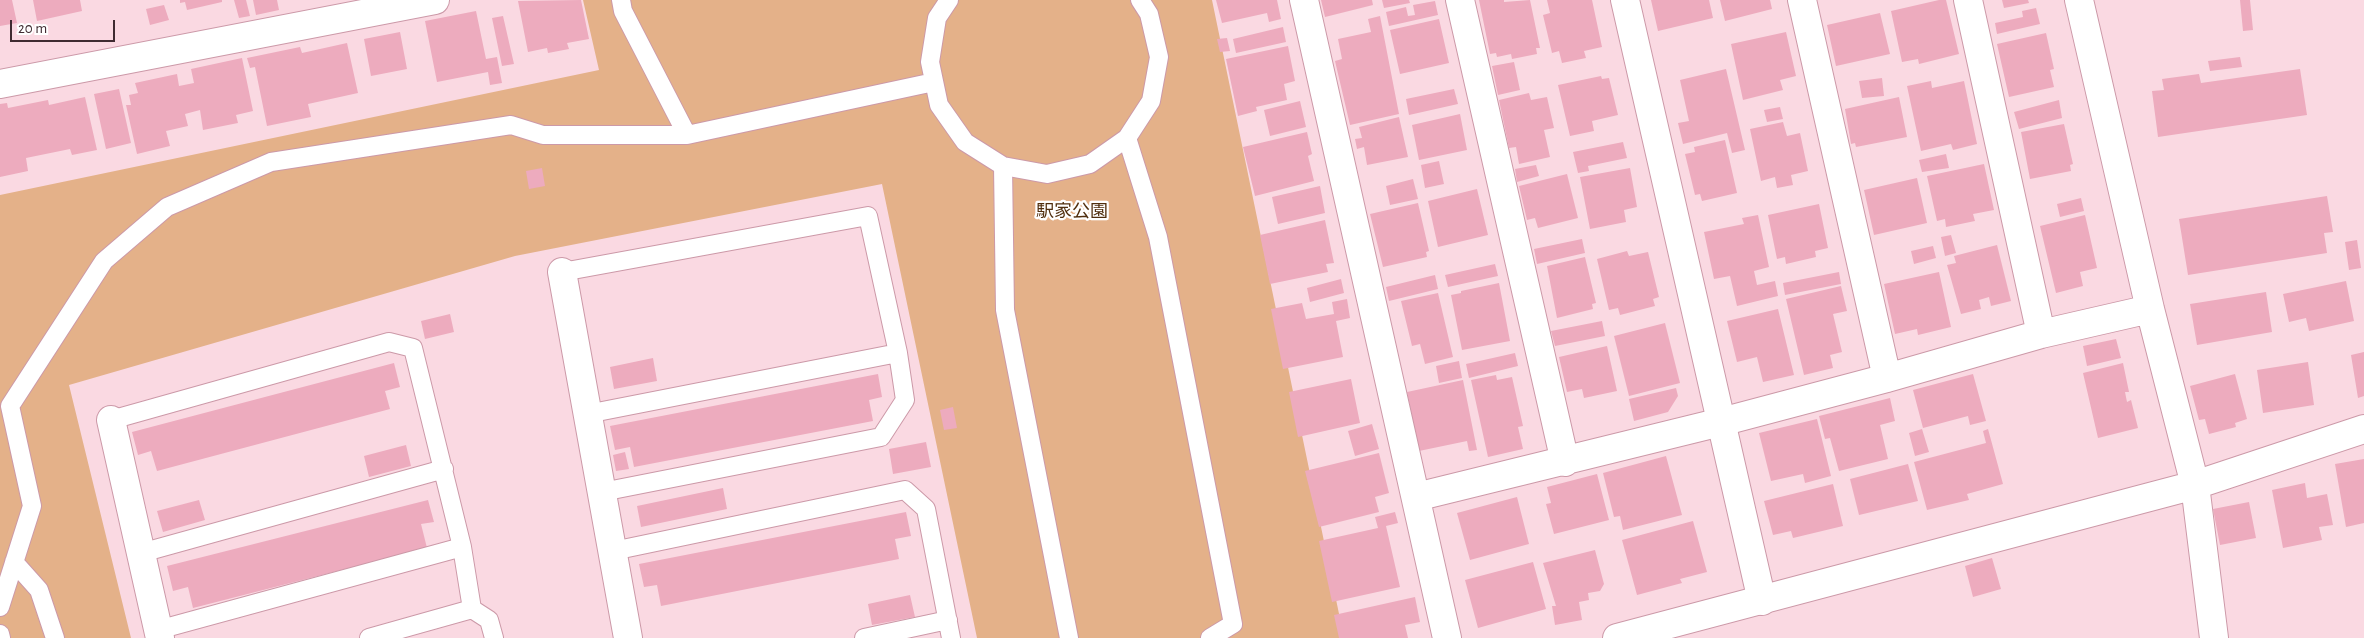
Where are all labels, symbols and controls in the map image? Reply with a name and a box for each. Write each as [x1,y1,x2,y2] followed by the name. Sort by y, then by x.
[12,10,118,42] scale bar
[18,21,47,36] text: 20 m
[1036,201,1108,223] park label: 駅家公園

